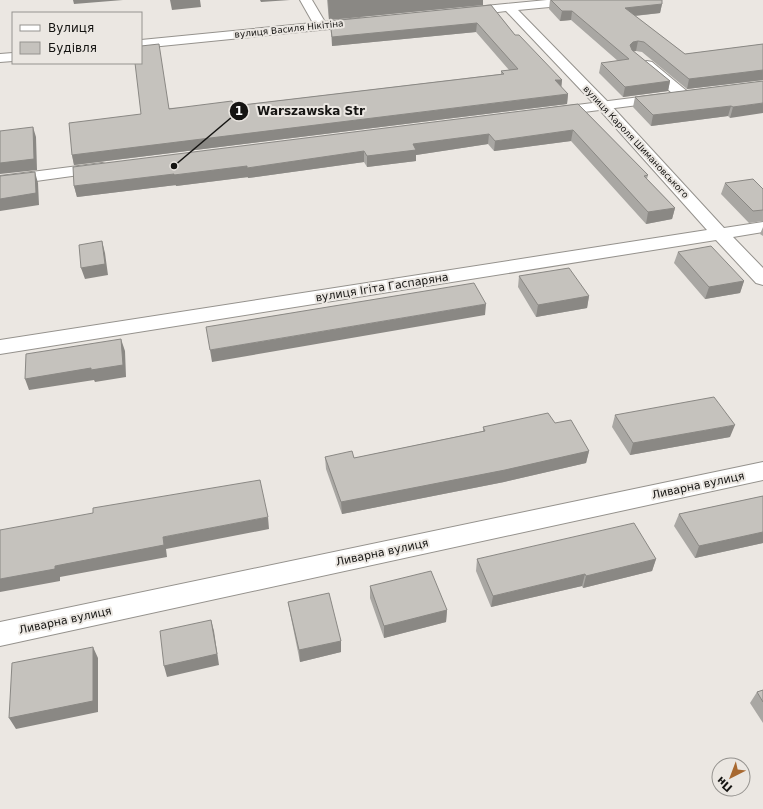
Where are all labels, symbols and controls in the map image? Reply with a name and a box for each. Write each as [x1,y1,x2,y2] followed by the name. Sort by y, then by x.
[12,12,142,64] legend
[234,18,344,40] street label: вулиця Василя Нікітіна
[48,21,94,35] text: Вулиця
[48,41,97,55] text: Будівля
[581,84,691,201] street label: вулиця Кароля Шимановського
[229,99,373,123] callout: Warszawska Str
[235,104,243,118] text: 1
[257,104,365,118] text: Warszawska Str
[315,271,450,304] street label: вулиця Ігіта Гаспаряна
[651,469,746,502] street label: Ливарна вулиця
[335,536,430,569] street label: Ливарна вулиця
[18,604,113,637] street label: Ливарна вулиця
[711,757,751,797] north arrow
[714,774,735,795] text: Пн

